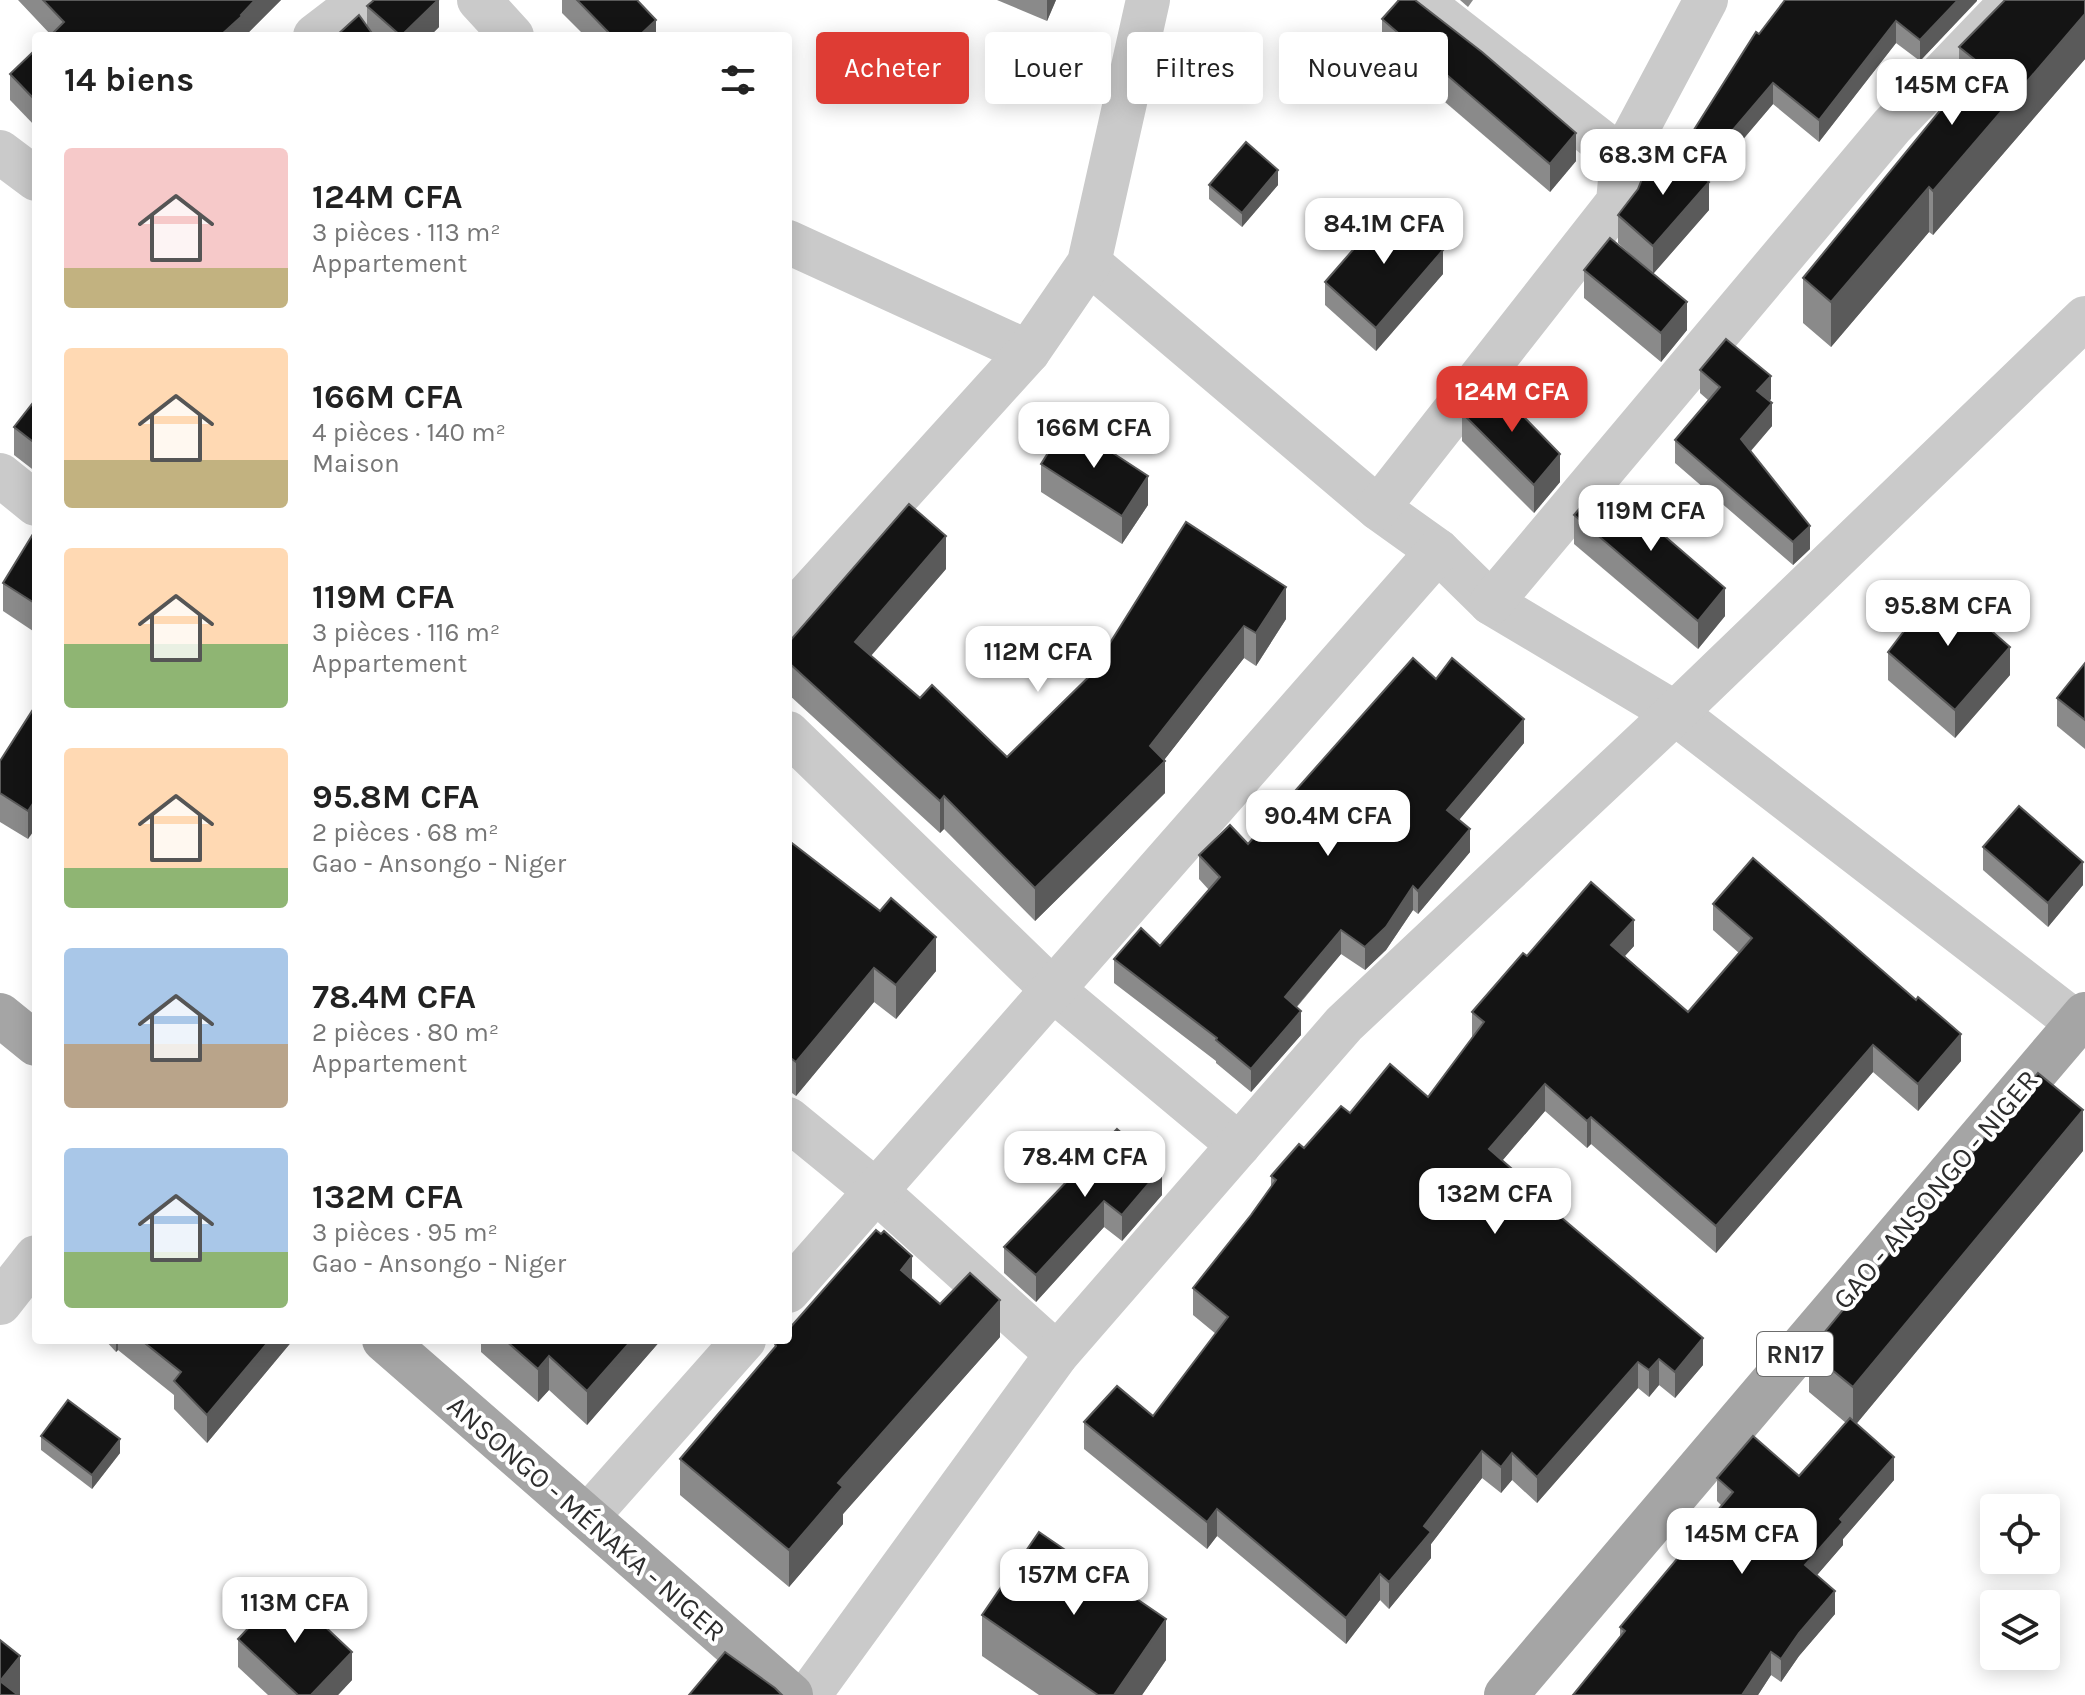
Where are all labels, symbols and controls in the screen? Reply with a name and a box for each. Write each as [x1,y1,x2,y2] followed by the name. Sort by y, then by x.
[816,32,969,104] chip: Acheter
[985,32,1111,104] chip: Louer
[1127,32,1263,104] chip: Filtres
[1279,32,1448,104] chip: Nouveau
[716,58,760,102] icon: filters
[1869,59,2035,127] pin: 145M CFA
[64,60,194,100] text: 14 biens
[1895,69,2009,100] text: 145M CFA
[1571,129,1755,197] pin: 68.3M CFA
[1599,139,1727,170] text: 68.3M CFA
[312,177,462,217] text: 124M CFA
[128,180,224,276] icon: home
[1292,198,1476,266] pin: 84.1M CFA
[1323,208,1445,239] text: 84.1M CFA
[312,217,501,248] text: 3 pièces · 113 m²
[312,248,467,279] text: Appartement
[1429,366,1595,434] pin: 124M CFA
[1454,376,1570,407] text: 124M CFA
[312,377,463,417] text: 166M CFA
[128,380,224,476] icon: home
[1011,402,1177,470] pin: 166M CFA
[1036,412,1152,443] text: 166M CFA
[312,417,506,448] text: 4 pièces · 140 m²
[312,448,400,479] text: Maison
[1568,485,1734,553] pin: 119M CFA
[1597,495,1705,526] text: 119M CFA
[312,577,455,617] text: 119M CFA
[128,580,224,676] icon: home
[1856,580,2040,648] pin: 95.8M CFA
[1884,590,2012,621] text: 95.8M CFA
[312,617,500,648] text: 3 pièces · 116 m²
[955,626,1121,694] pin: 112M CFA
[984,636,1092,667] text: 112M CFA
[312,648,467,679] text: Appartement
[312,777,479,817] text: 95.8M CFA
[128,780,224,876] icon: home
[1236,790,1420,858] pin: 90.4M CFA
[1264,800,1392,831] text: 90.4M CFA
[312,817,499,848] text: 2 pièces · 68 m²
[312,848,566,879] text: Gao - Ansongo - Niger
[312,977,476,1017] text: 78.4M CFA
[128,980,224,1076] icon: home
[312,1017,499,1048] text: 2 pièces · 80 m²
[312,1048,467,1079] text: Appartement
[1826,1063,2045,1315] street label: GAO - ANSONGO - NIGER
[993,1131,1177,1199] pin: 78.4M CFA
[1022,1141,1148,1172] text: 78.4M CFA
[1412,1168,1578,1236] pin: 132M CFA
[312,1177,463,1217] text: 132M CFA
[1437,1178,1553,1209] text: 132M CFA
[128,1180,224,1276] icon: home
[312,1217,498,1248] text: 3 pièces · 95 m²
[312,1248,566,1279] text: Gao - Ansongo - Niger
[1757,1332,1833,1376] road number: RN17
[441,1388,733,1648] street label: ANSONGO - MÉNAKA - NIGER
[1980,1494,2060,1670] map controls
[1980,1494,2060,1574] button: locate
[1659,1508,1825,1576] pin: 145M CFA
[1685,1518,1799,1549] text: 145M CFA
[991,1549,1157,1617] pin: 157M CFA
[1018,1559,1130,1590] text: 157M CFA
[212,1577,378,1645] pin: 113M CFA
[240,1587,350,1618] text: 113M CFA
[1980,1590,2060,1670] button: layers

